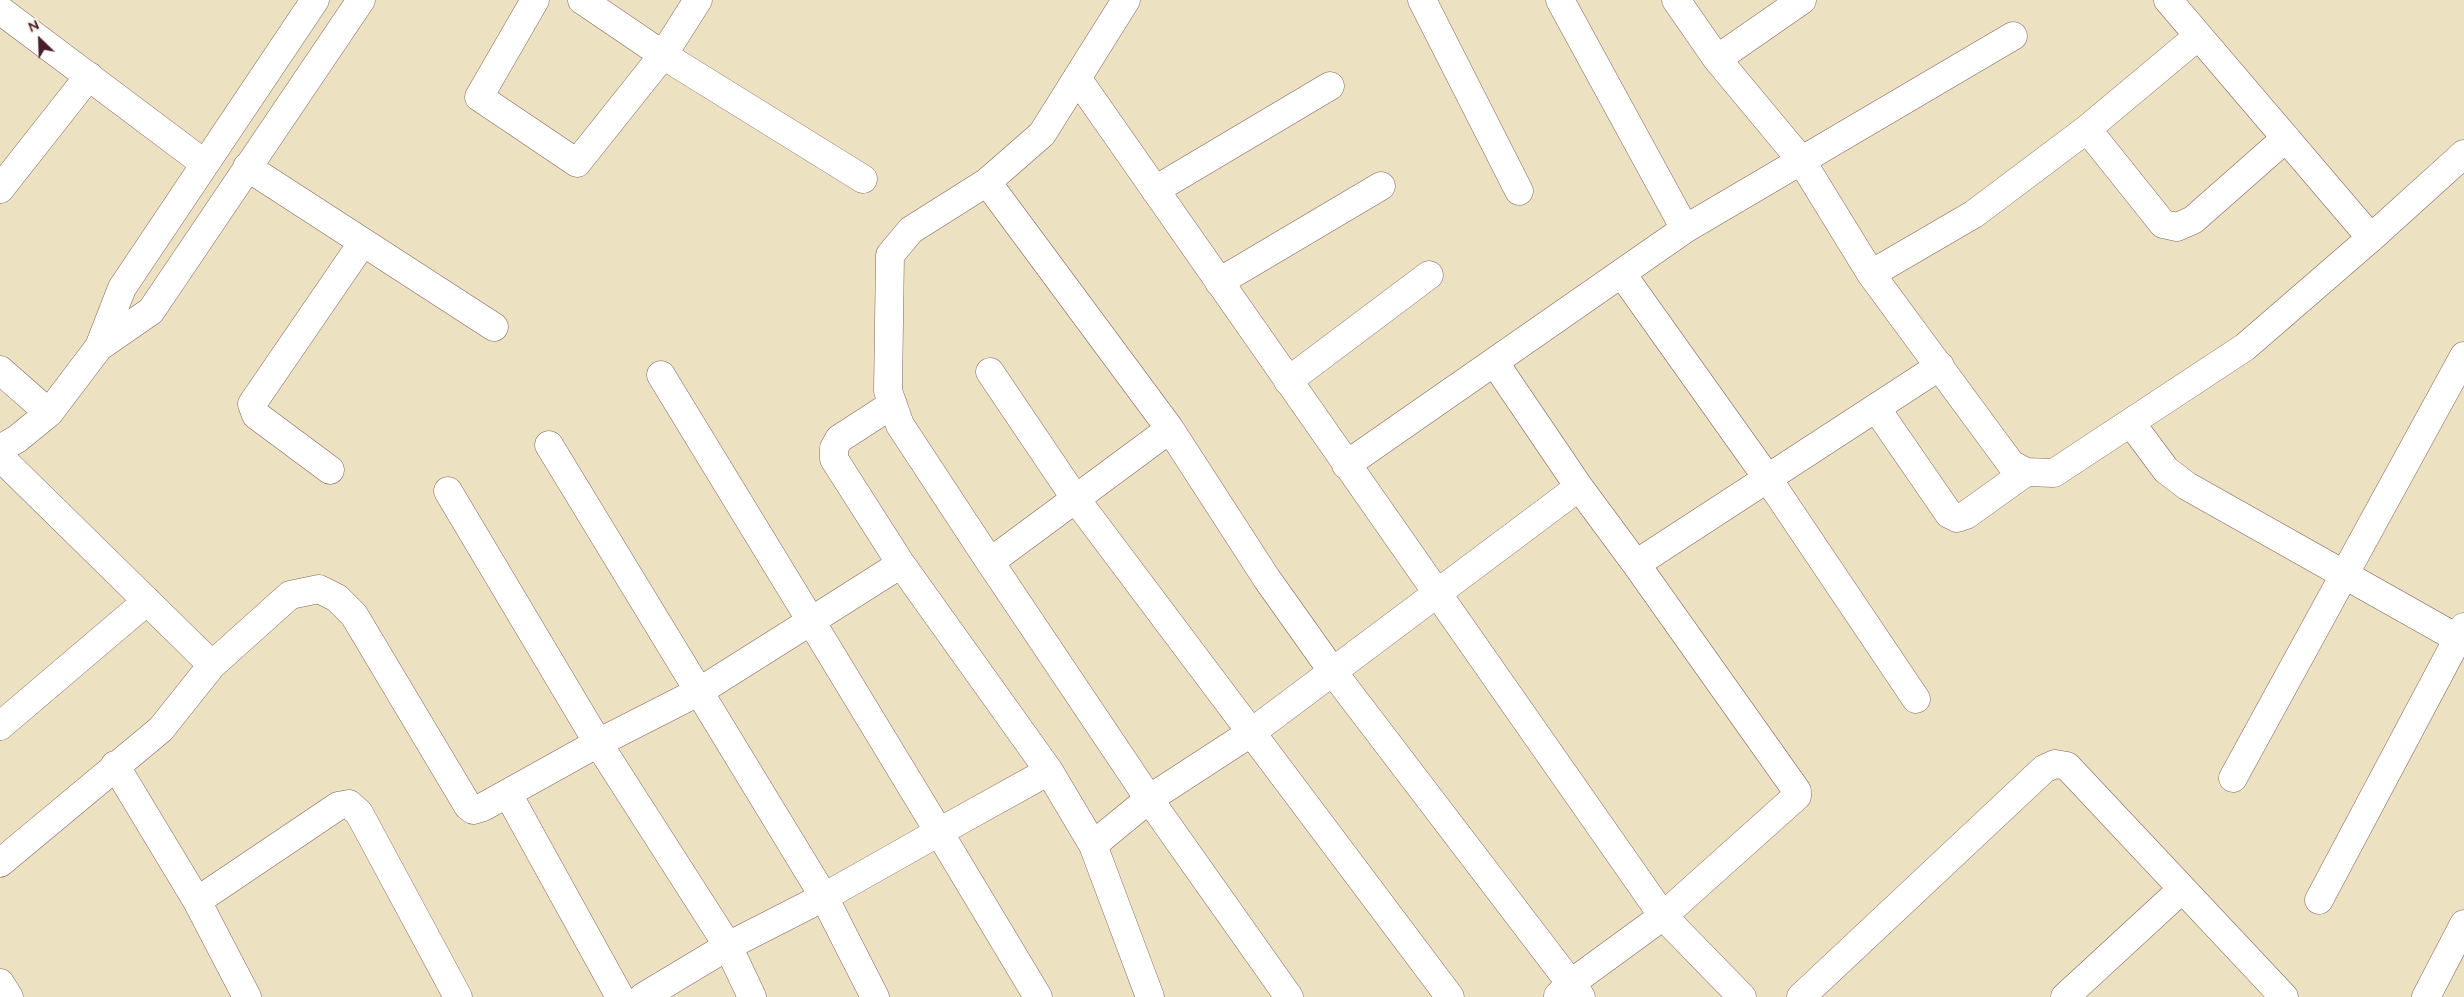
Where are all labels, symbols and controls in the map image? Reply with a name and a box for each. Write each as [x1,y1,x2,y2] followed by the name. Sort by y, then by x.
[15,15,65,65] north arrow
[26,15,42,37] text: N

